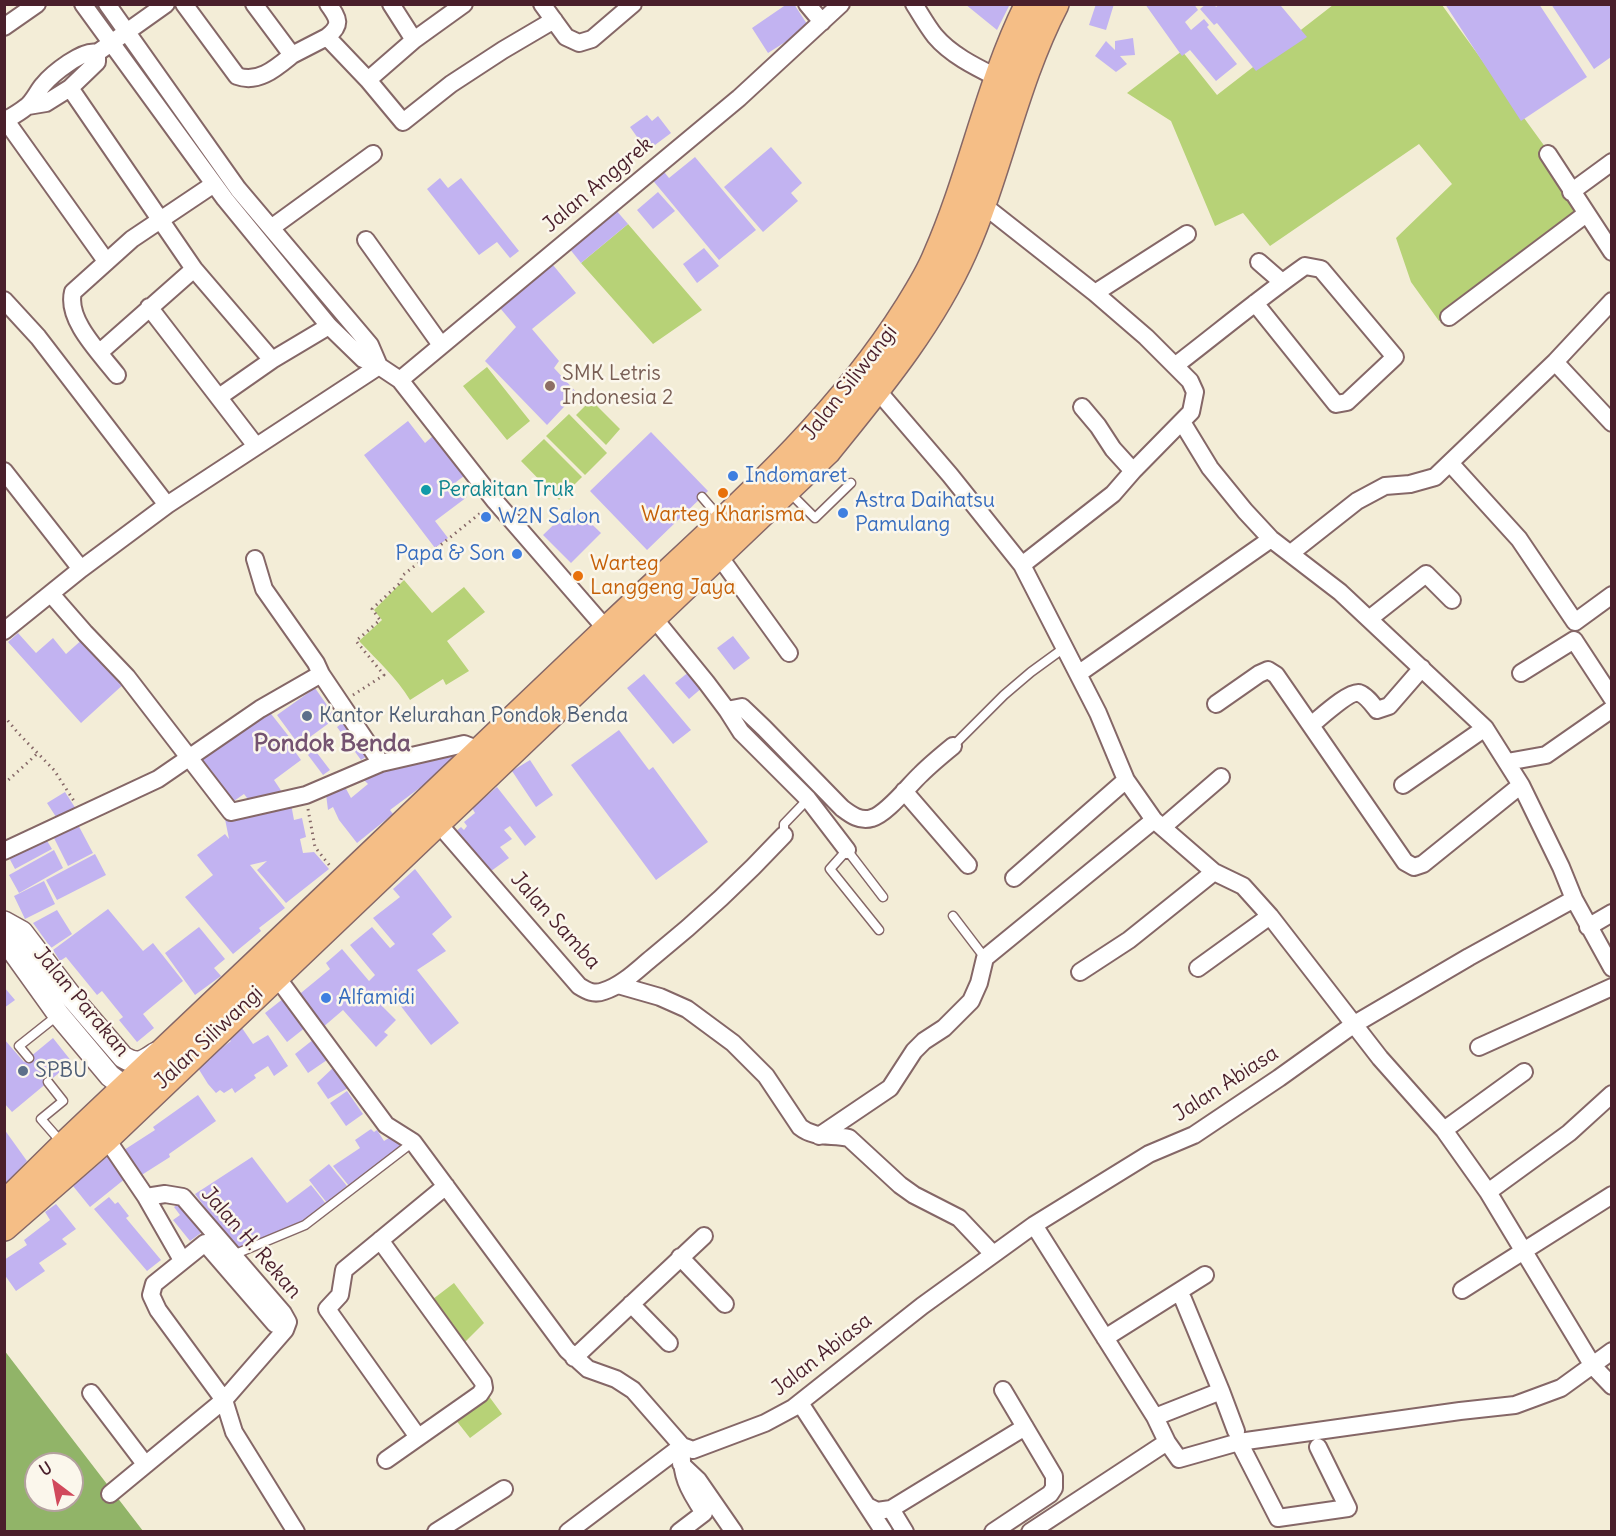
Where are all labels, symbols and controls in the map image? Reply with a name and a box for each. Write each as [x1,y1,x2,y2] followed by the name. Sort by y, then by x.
[538,132,658,238] street label: Jalan Anggrek
[797,320,903,446] street label: Jalan Siliwangi
[562,361,674,411] place label: SMK Letris Indonesia 2
[543,379,557,393] marker: SMK Letris Indonesia 2
[745,463,847,489] place label: Indomaret
[726,469,740,483] marker: Indomaret
[438,477,574,503] place label: Perakitan Truk
[419,483,433,497] marker: Perakitan Truk
[716,486,730,500] marker: Warteg Kharisma
[855,488,995,538] place label: Astra Daihatsu Pamulang
[641,502,805,528] place label: Warteg Kharisma
[498,504,600,530] place label: W2N Salon
[836,506,850,520] marker: Astra Daihatsu Pamulang
[479,510,493,524] marker: W2N Salon
[395,541,505,567] place label: Papa & Son
[510,547,524,561] marker: Papa & Son
[590,551,735,601] place label: Warteg Langgeng Jaya
[571,569,585,583] marker: Warteg Langgeng Jaya
[319,703,628,729] place label: Kantor Kelurahan Pondok Benda
[300,709,314,723] marker: Kantor Kelurahan Pondok Benda
[253,730,411,758] district label: Pondok Benda
[505,867,605,975] street label: Jalan Samba
[28,942,134,1062] street label: Jalan Parakan
[149,981,269,1095] street label: Jalan Siliwangi
[338,985,415,1011] place label: Alfamidi
[319,991,333,1005] marker: Alfamidi
[1169,1041,1283,1127] street label: Jalan Abiasa
[35,1058,87,1084] place label: SPBU
[16,1064,30,1078] marker: SPBU
[196,1182,306,1304] street label: Jalan H. Rekan
[767,1308,877,1402] street label: Jalan Abiasa
[24,1452,84,1512] north arrow
[36,1457,55,1480] text: U

